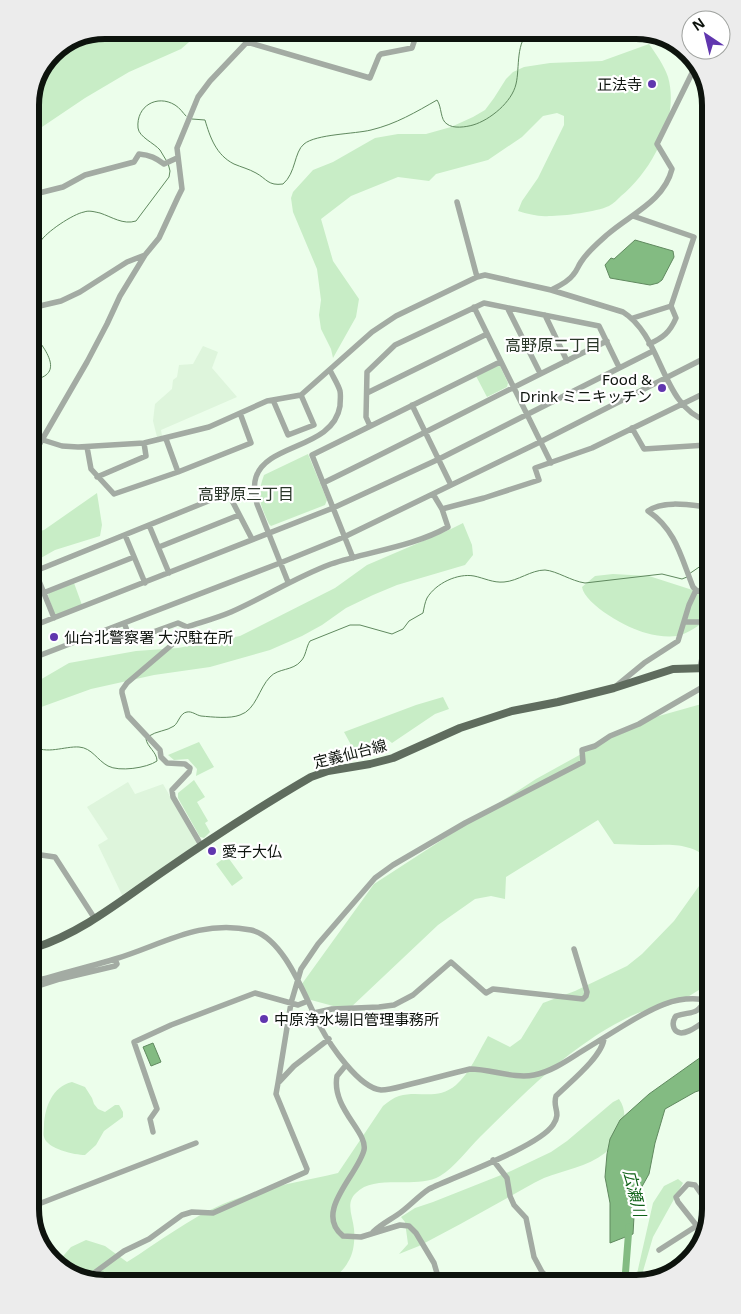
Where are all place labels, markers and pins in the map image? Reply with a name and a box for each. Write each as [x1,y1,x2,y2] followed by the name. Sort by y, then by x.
[597,74,642,94] place label: 正法寺
[646,78,658,90] marker: 正法寺
[520,369,652,406] place label: Food & Drink ミニキッチン
[656,382,668,394] marker: Food & Drink ミニキッチン
[64,627,233,647] place label: 仙台北警察署 大沢駐在所
[48,631,60,643] marker: 仙台北警察署 大沢駐在所
[222,841,282,861] place label: 愛子大仏
[206,845,218,857] marker: 愛子大仏
[274,1009,439,1029] place label: 中原浄水場旧管理事務所
[258,1013,270,1025] marker: 中原浄水場旧管理事務所

